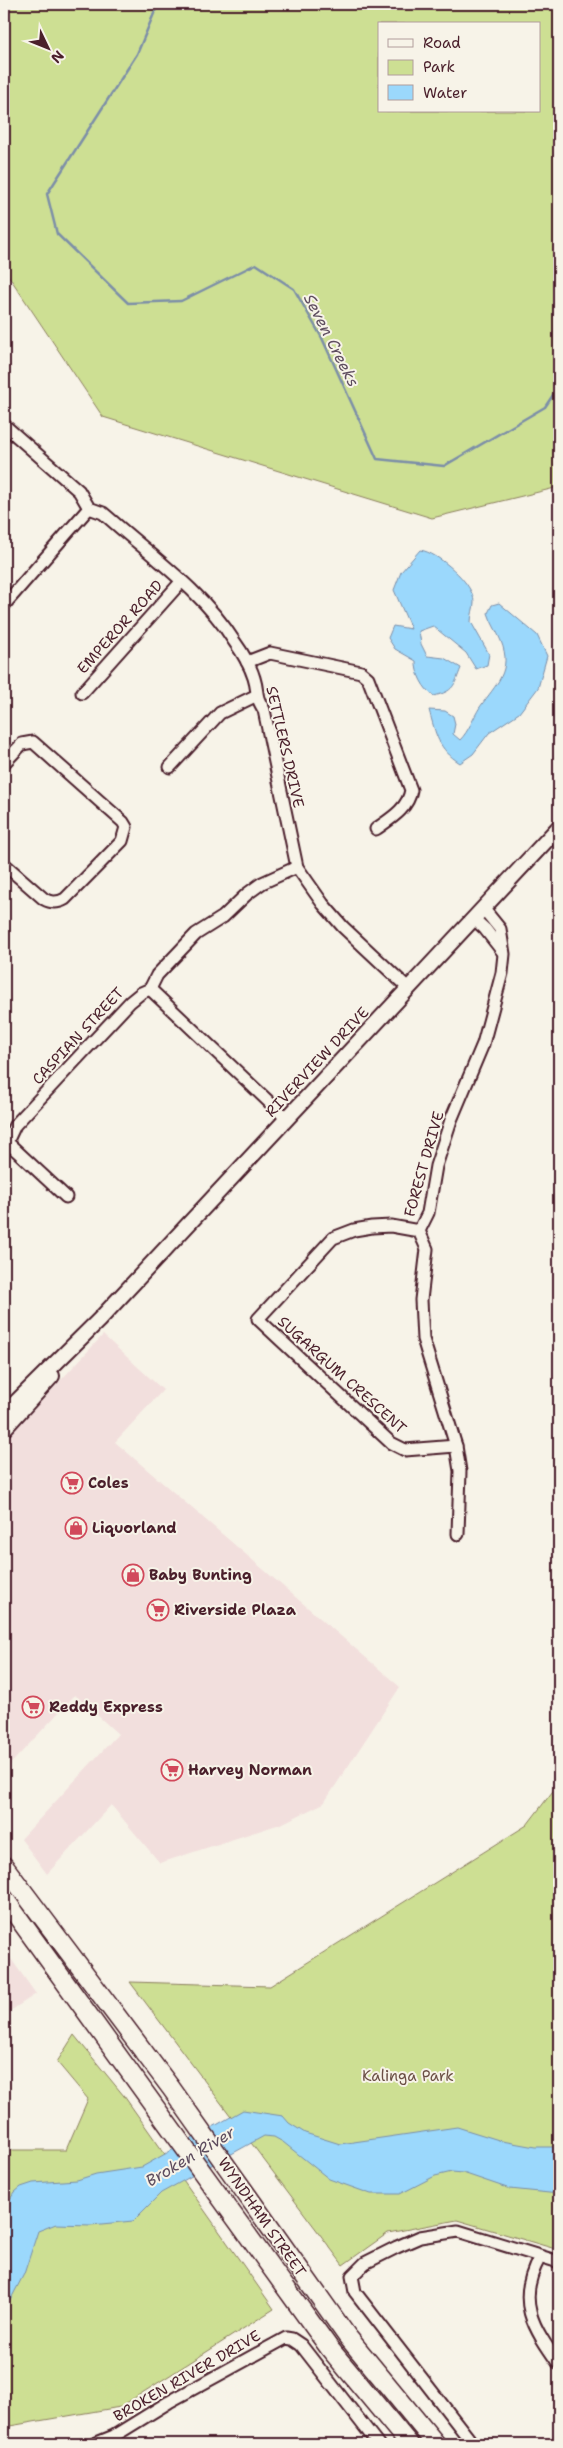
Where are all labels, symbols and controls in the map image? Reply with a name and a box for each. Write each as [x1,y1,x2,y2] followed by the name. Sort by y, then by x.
[22,22,72,72] north arrow
[378,22,540,112] legend
[423,33,461,53] text: Road
[47,47,68,67] text: N
[423,57,455,77] text: Park
[423,83,467,103] text: Water
[299,290,364,390] water label: Seven Creeks
[73,576,167,678] street label: EMPEROR ROAD
[261,684,309,810] street label: SETTLERS DRIVE
[28,983,128,1089] street label: CASPIAN STREET
[261,1003,373,1121] street label: RIVERVIEW DRIVE
[399,1109,449,1219] street label: FOREST DRIVE
[273,1312,411,1438] street label: SUGARGUM CRESCENT
[60,1471,84,1495] supermarket icon: Coles
[88,1473,129,1493] place label: Coles
[64,1516,88,1540] shop icon: Liquorland
[92,1518,177,1538] place label: Liquorland
[121,1563,145,1587] shop icon: Baby Bunting
[149,1565,252,1585] place label: Baby Bunting
[146,1598,170,1622] supermarket icon: Riverside Plaza
[174,1600,297,1620] place label: Riverside Plaza
[21,1695,45,1719] supermarket icon: Reddy Express
[49,1697,163,1717] place label: Reddy Express
[160,1758,184,1782] supermarket icon: Harvey Norman
[188,1760,312,1780] place label: Harvey Norman
[362,2066,454,2086] park label: Kalinga Park
[142,2121,239,2191] water label: Broken River
[213,2153,311,2281] street label: WYNDHAM STREET
[110,2326,264,2426] street label: BROKEN RIVER DRIVE

